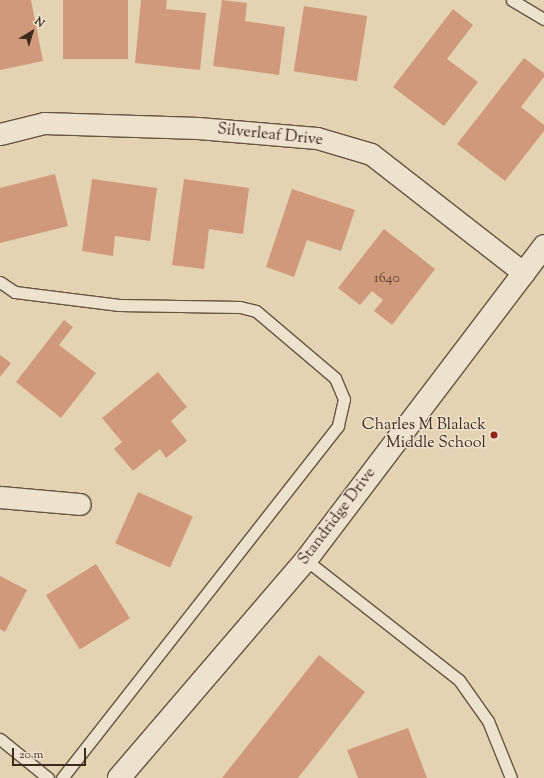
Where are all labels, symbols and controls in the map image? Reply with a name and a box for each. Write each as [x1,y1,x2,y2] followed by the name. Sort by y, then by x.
[12,12,52,52] north arrow
[31,14,48,32] text: N
[216,121,324,151] street label: Silverleaf Drive
[374,271,400,287] house number: 1640
[362,416,486,454] place label: Charles M Blalack Middle School
[489,430,499,440] marker: Charles M Blalack Middle School
[295,465,381,569] street label: Standridge Drive
[14,740,88,766] scale bar
[19,746,43,764] text: 20 m

